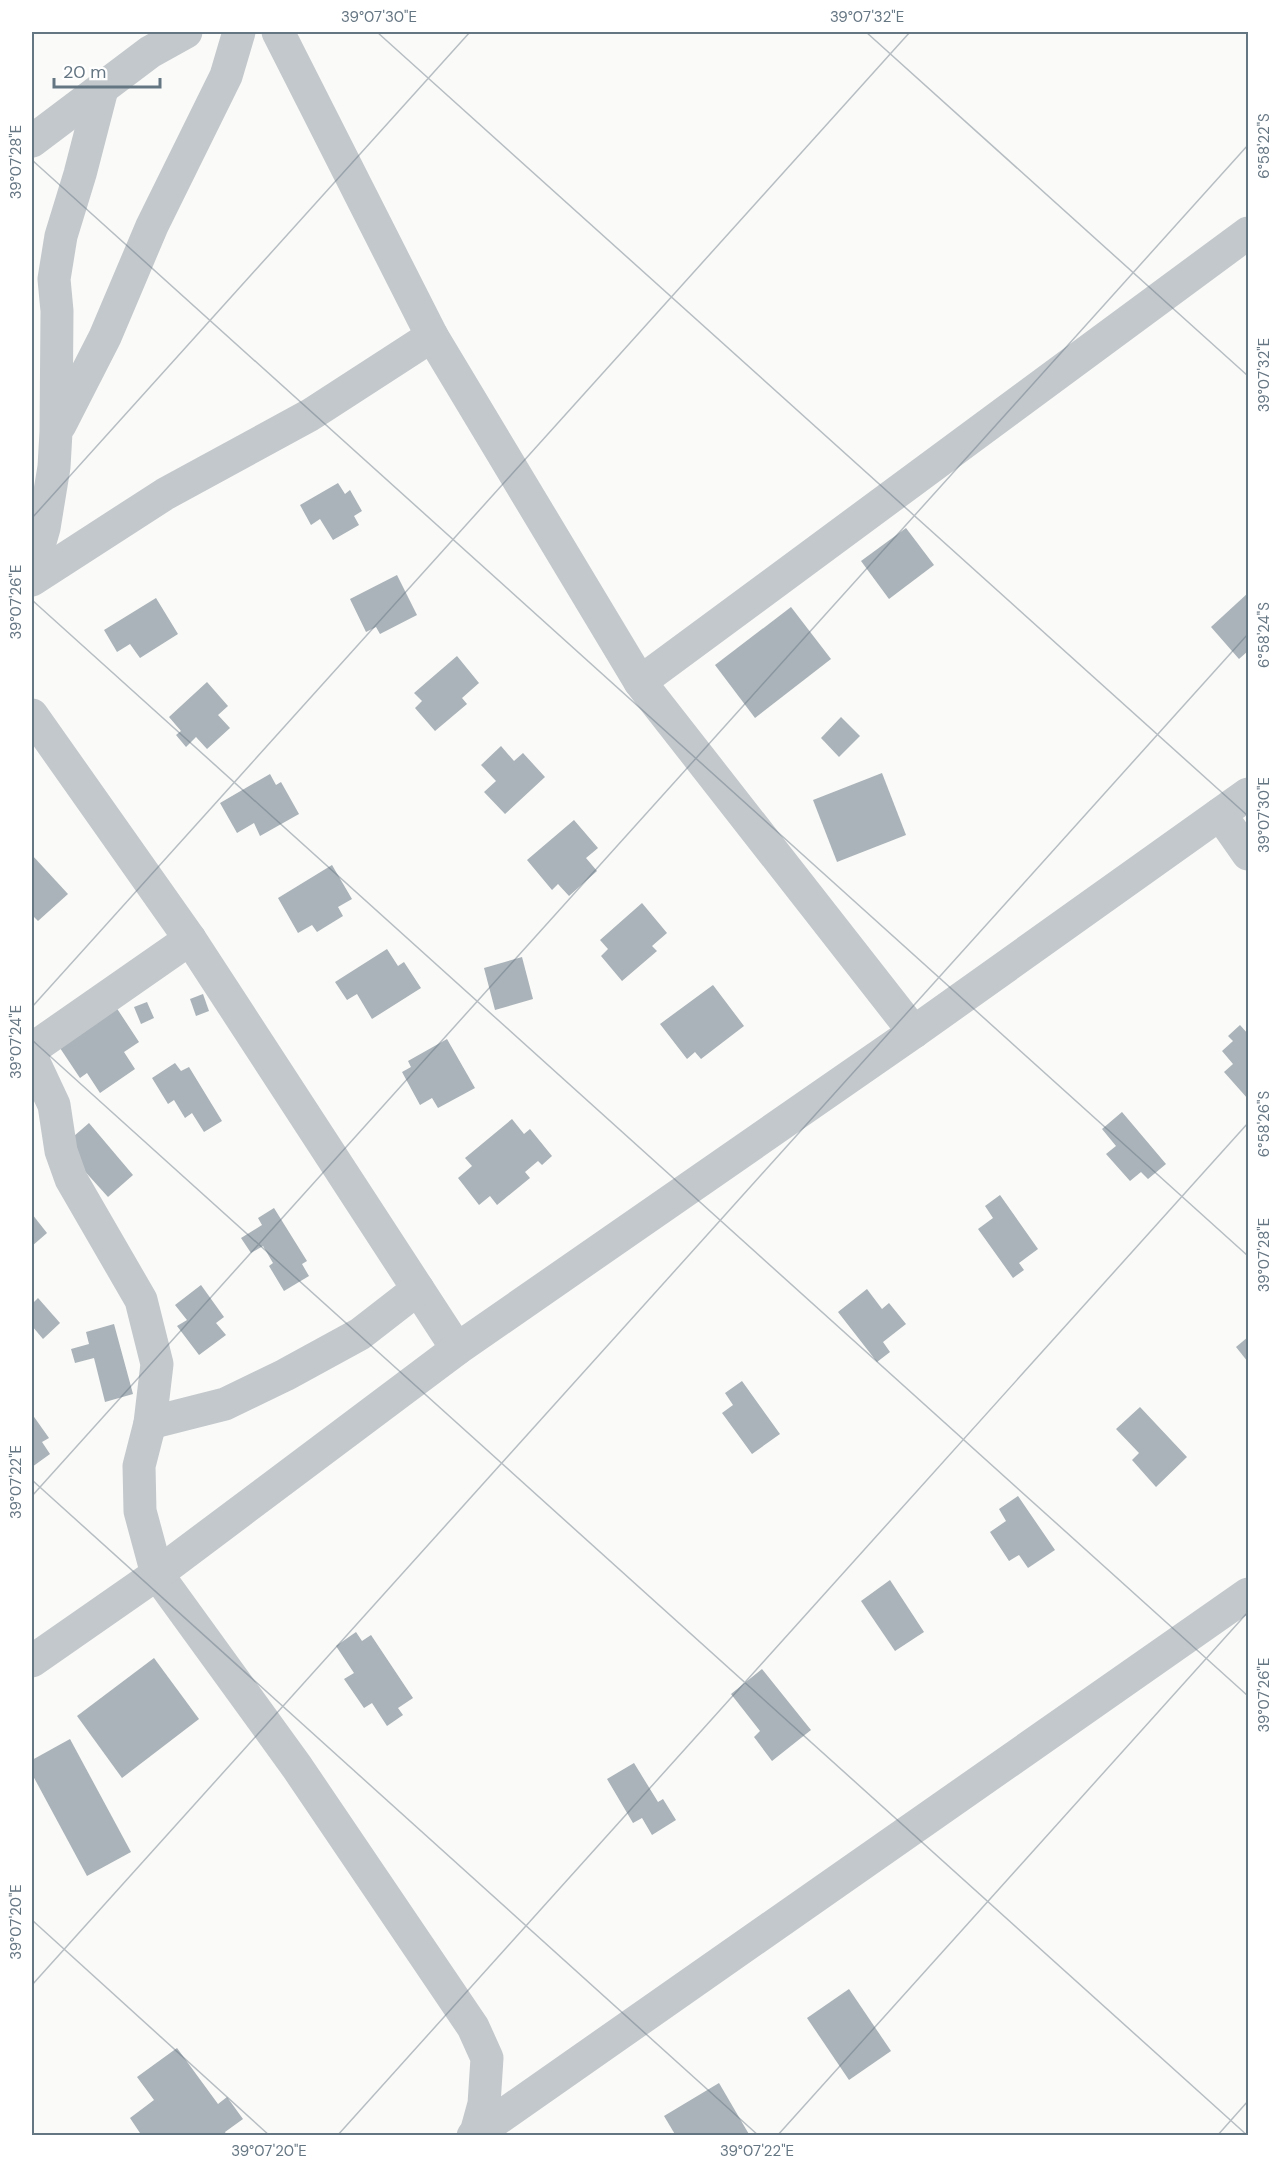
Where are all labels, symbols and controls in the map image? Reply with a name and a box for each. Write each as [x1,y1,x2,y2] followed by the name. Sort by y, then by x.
[341,7,417,27] text: 39°07'30"E
[830,7,904,27] text: 39°07'32"E
[54,51,160,89] scale bar
[63,60,106,84] text: 20 m
[1254,113,1274,179] text: 6°58'22"S
[6,125,26,199] text: 39°07'28"E
[1254,338,1274,412] text: 39°07'32"E
[6,565,26,639] text: 39°07'26"E
[1254,602,1274,668] text: 6°58'24"S
[1254,777,1274,853] text: 39°07'30"E
[6,1005,26,1079] text: 39°07'24"E
[1254,1091,1274,1157] text: 6°58'26"S
[1254,1218,1274,1292] text: 39°07'28"E
[6,1445,26,1519] text: 39°07'22"E
[1254,1658,1274,1732] text: 39°07'26"E
[6,1884,26,1960] text: 39°07'20"E
[231,2141,307,2161] text: 39°07'20"E
[720,2141,794,2161] text: 39°07'22"E

